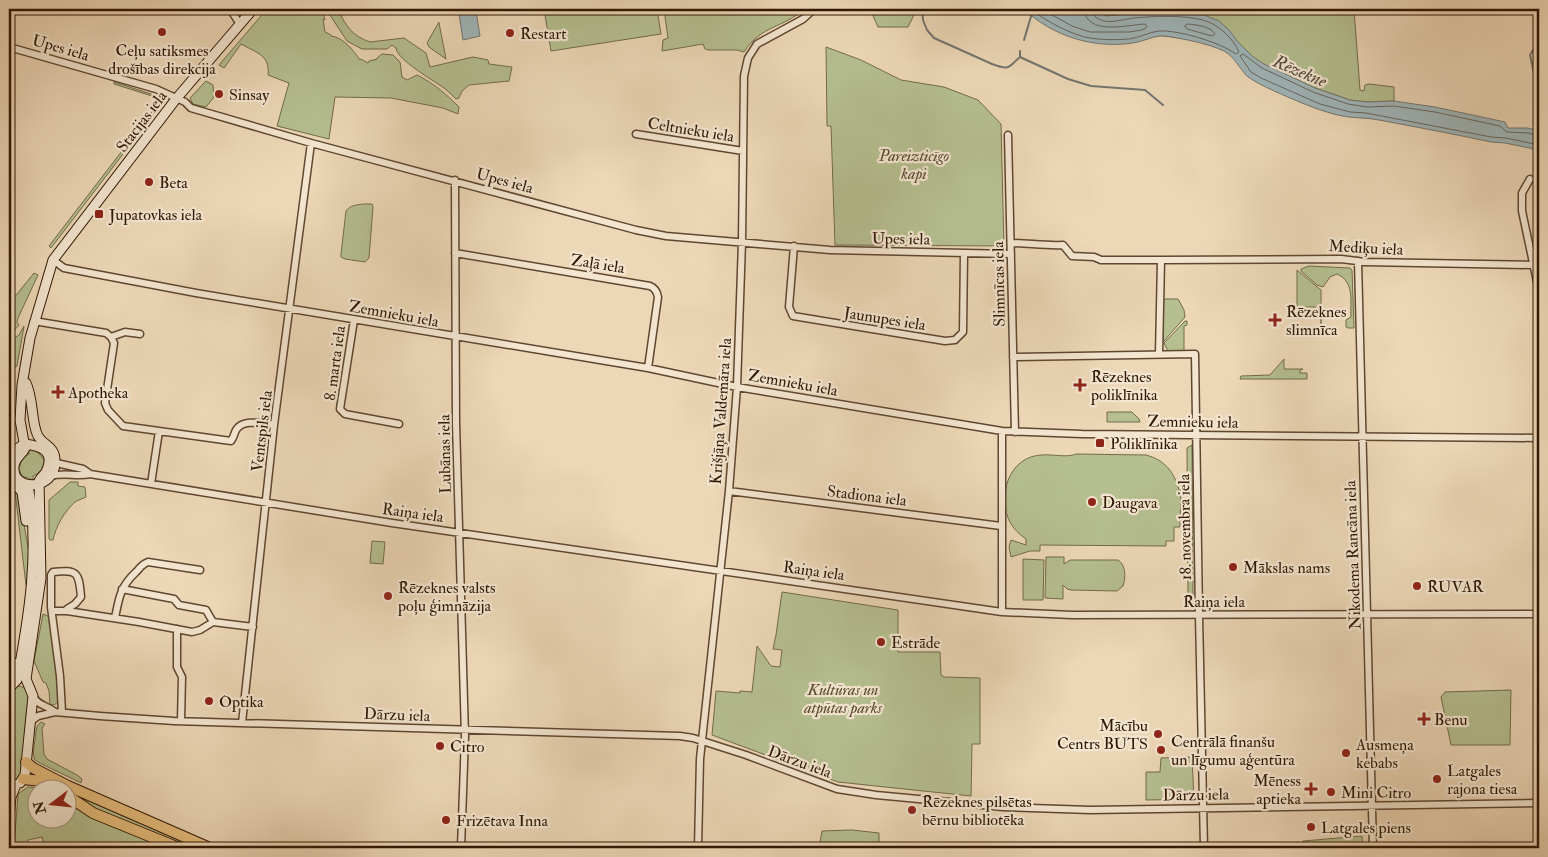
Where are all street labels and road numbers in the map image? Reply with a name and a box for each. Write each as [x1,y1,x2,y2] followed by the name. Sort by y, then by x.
[30,30,92,67] street label: Upes iela
[112,86,172,156] street label: Stacijas iela
[646,113,736,147] street label: Celtnieku iela
[474,164,536,199] street label: Upes iela
[872,228,931,251] street label: Upes iela
[1328,236,1404,260] street label: Mediķu iela
[988,241,1010,327] street label: Slimnīcas iela
[570,250,627,278] street label: Zaļā iela
[347,296,441,332] street label: Zemnieku iela
[841,302,928,336] street label: Jaunupes iela
[320,324,350,402] street label: 8. marta iela
[706,337,736,485] street label: Krišjāņa Valdemāra iela
[746,365,840,401] street label: Zemnieku iela
[247,389,278,473] street label: Ventspils iela
[1147,411,1239,433] street label: Zemnieku iela
[434,414,456,494] street label: Lubānas iela
[1174,473,1196,580] street label: 18. novembra iela
[1340,480,1366,630] street label: Nikodema Rancāna iela
[826,481,908,511] street label: Stadiona iela
[381,499,445,527] street label: Raiņa iela
[782,557,846,585] street label: Raiņa iela
[1183,592,1245,612] street label: Raiņa iela
[363,704,431,726] street label: Dārzu iela
[765,741,835,783] street label: Dārzu iela
[1163,784,1230,806] street label: Dārzu iela

